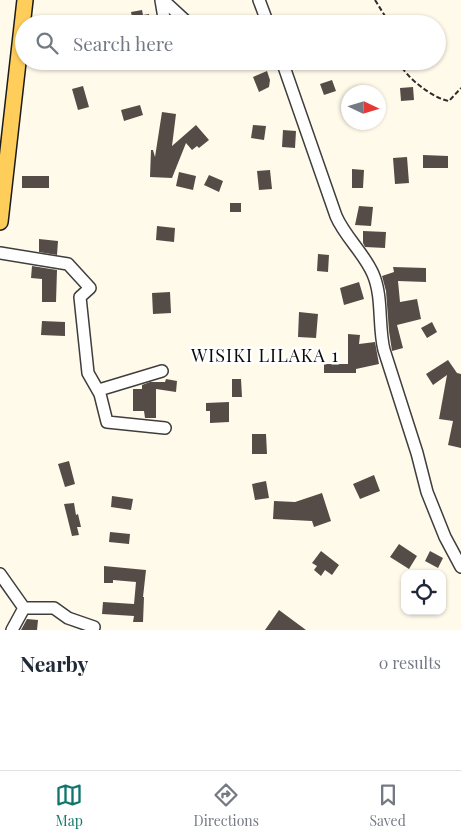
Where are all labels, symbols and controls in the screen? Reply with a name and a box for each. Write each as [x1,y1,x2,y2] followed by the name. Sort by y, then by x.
[15,15,446,70] search box
[33,29,61,57] icon: search
[73,30,173,56] text: Search here
[341,85,386,130] north arrow
[190,343,339,367] district label: WISIKI LILAKA 1
[401,570,446,615] map controls
[401,570,446,615] button: locate
[20,649,89,677] text: Nearby
[379,652,441,673] text: 0 results
[55,781,83,830] tab: Map
[194,781,259,830] tab: Directions
[369,781,406,830] tab: Saved

